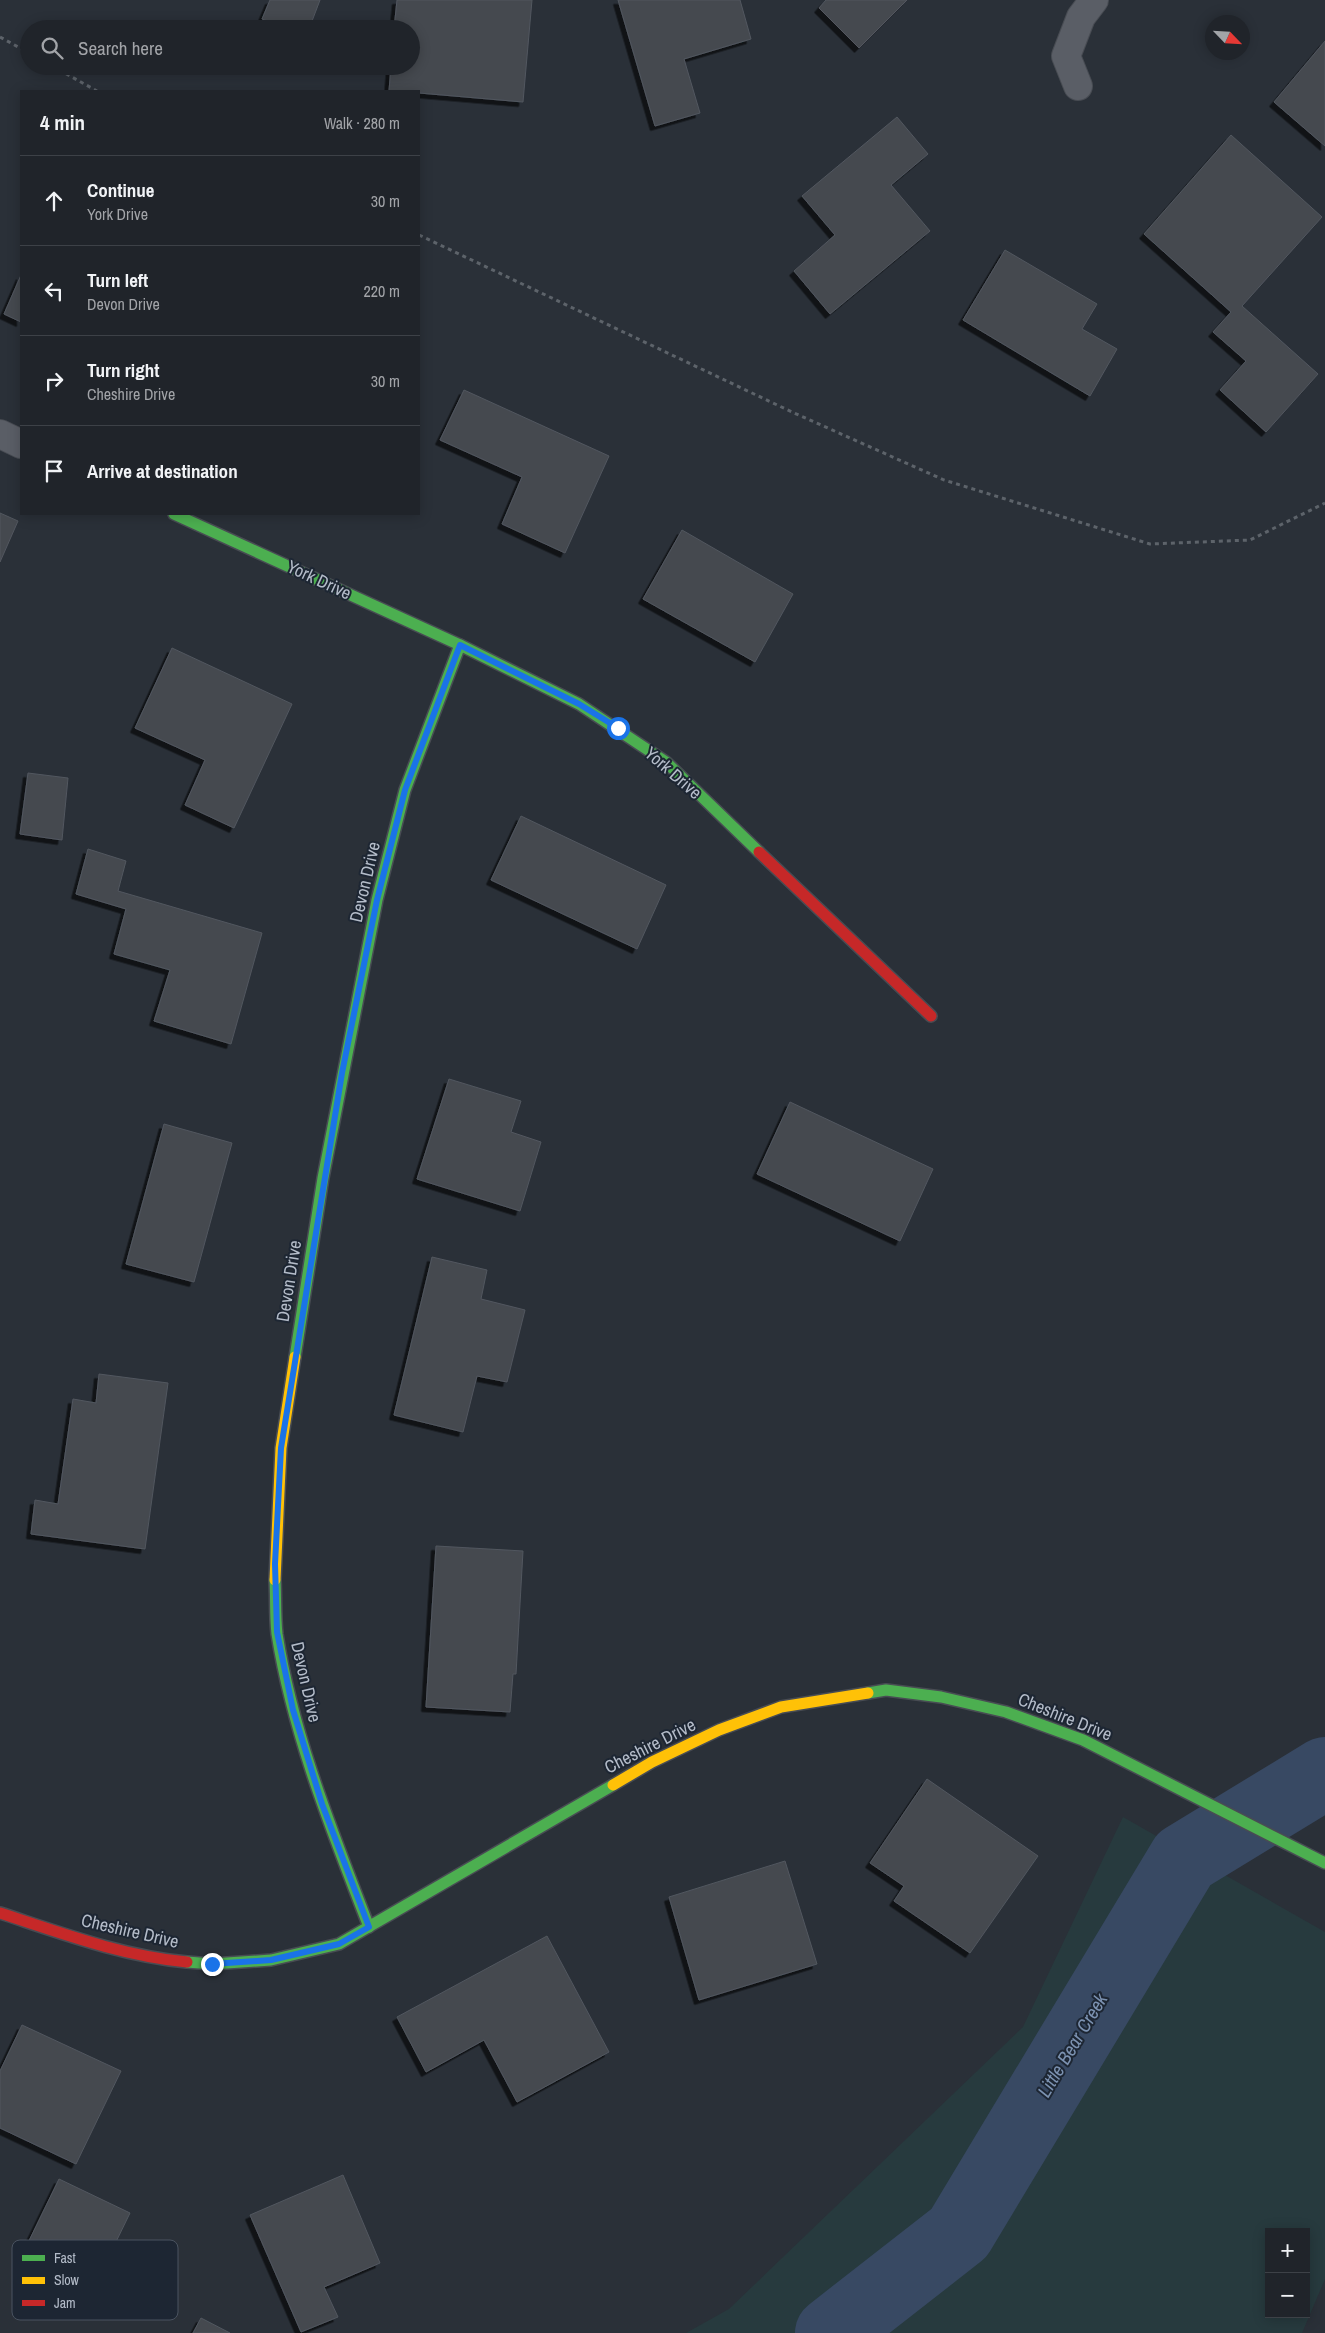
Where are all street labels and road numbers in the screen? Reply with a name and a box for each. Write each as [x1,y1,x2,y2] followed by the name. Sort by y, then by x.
[283,554,356,605] street label: York Drive
[639,741,707,805] street label: York Drive
[343,839,386,925] street label: Devon Drive
[270,1238,307,1323] street label: Devon Drive
[285,1639,328,1725] street label: Devon Drive
[1014,1686,1116,1747] street label: Cheshire Drive
[600,1712,700,1779] street label: Cheshire Drive
[79,1907,181,1954] street label: Cheshire Drive

